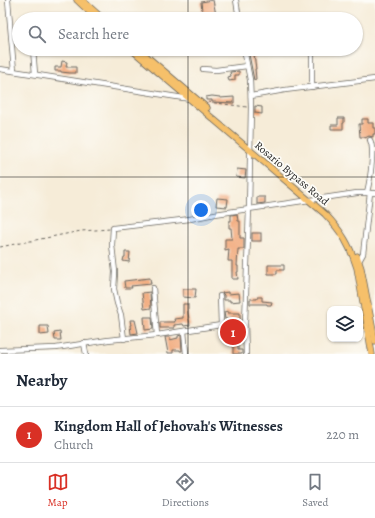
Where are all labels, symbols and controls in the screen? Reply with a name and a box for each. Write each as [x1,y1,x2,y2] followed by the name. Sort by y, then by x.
[12,12,363,56] search box
[26,23,48,45] icon: search
[58,24,129,44] text: Search here
[251,138,332,209] street label: Rosario Bypass Road
[191,200,211,220] your location
[327,306,363,342] map controls
[327,306,363,342] button: layers
[220,317,246,347] pin: 1
[16,369,67,392] text: Nearby
[54,416,283,436] text: Kingdom Hall of Jehovah's Witnesses
[27,426,31,443] text: 1
[326,426,359,443] text: 220 m
[54,436,93,453] text: Church
[47,471,69,510] tab: Map
[162,471,209,510] tab: Directions
[302,471,328,510] tab: Saved

